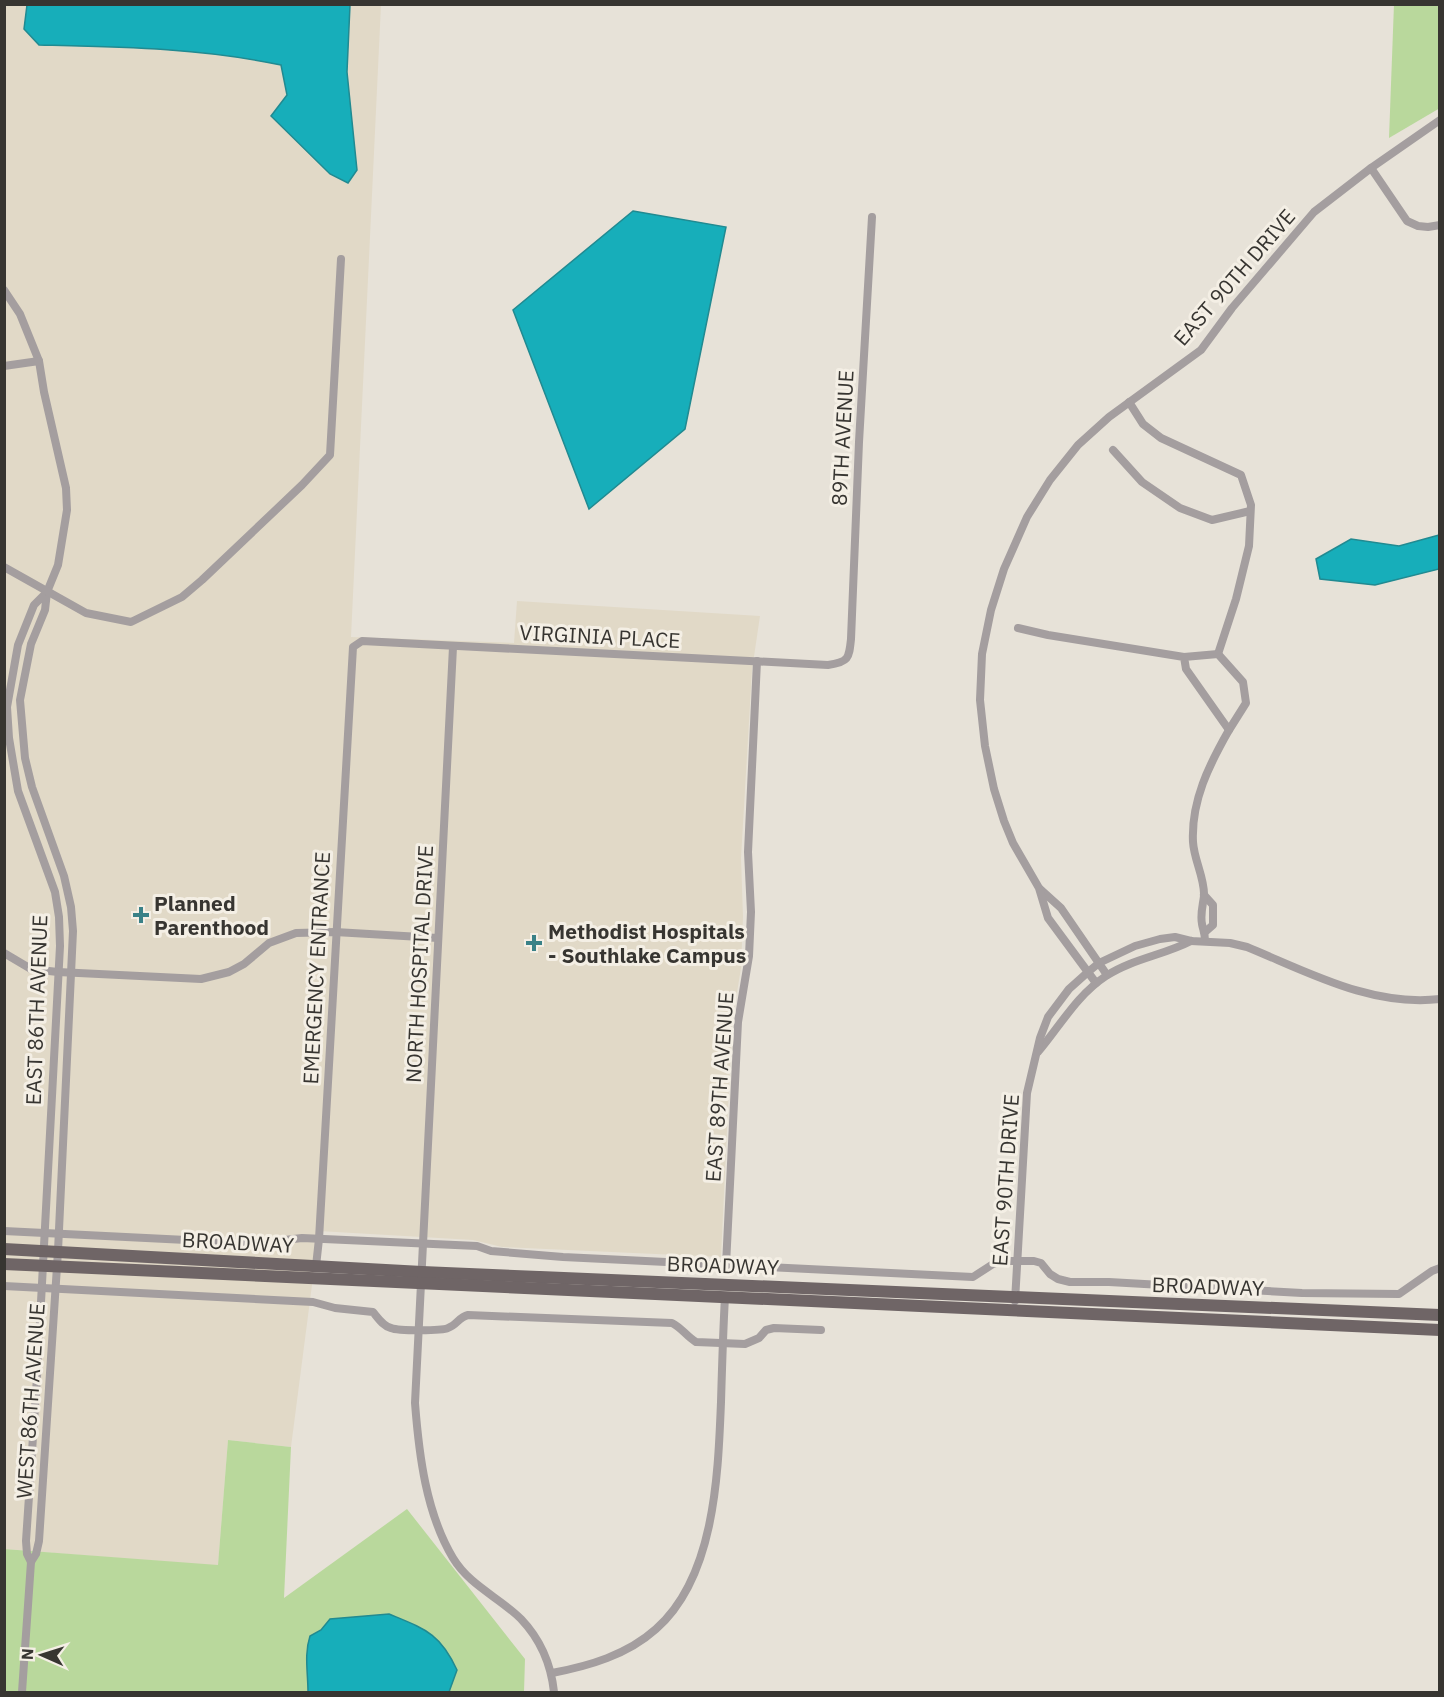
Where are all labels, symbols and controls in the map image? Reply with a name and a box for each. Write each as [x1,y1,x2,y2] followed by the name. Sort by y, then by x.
[1167,203,1301,351] street label: EAST 90TH DRIVE
[824,369,860,507] street label: 89TH AVENUE
[519,618,681,654] street label: VIRGINIA PLACE
[399,844,439,1084] street label: NORTH HOSPITAL DRIVE
[296,851,336,1085] street label: EMERGENCY ENTRANCE
[154,889,269,941] place label: Planned Parenthood
[132,906,150,924] marker: Planned Parenthood
[19,914,53,1106] street label: EAST 86TH AVENUE
[548,917,746,969] place label: Methodist Hospitals - Southlake Campus
[525,934,543,952] marker: Methodist Hospitals - Southlake Campus
[698,991,740,1183] street label: EAST 89TH AVENUE
[985,1093,1025,1267] street label: EAST 90TH DRIVE
[181,1225,295,1259] street label: BROADWAY
[666,1249,780,1281] street label: BROADWAY
[1151,1270,1265,1302] street label: BROADWAY
[9,1302,51,1500] street label: WEST 86TH AVENUE
[12,1625,72,1685] north arrow
[17,1648,37,1661] text: N

